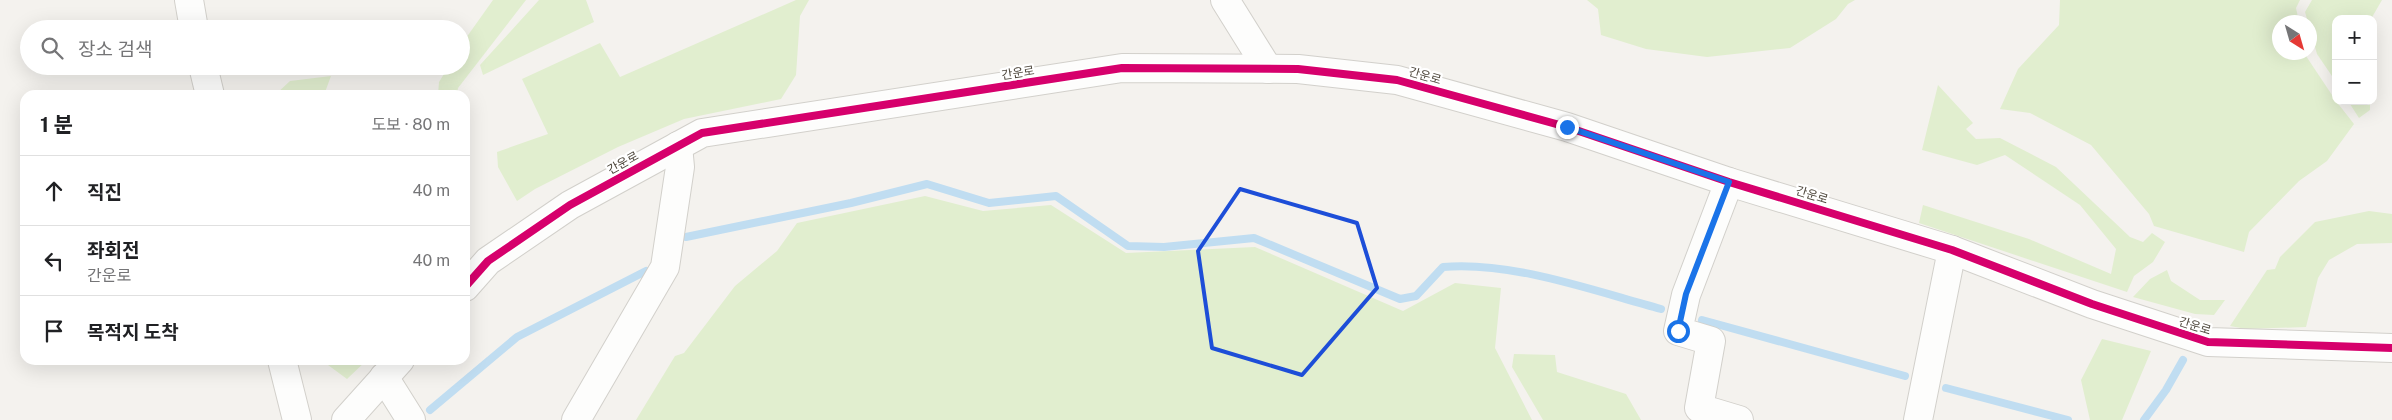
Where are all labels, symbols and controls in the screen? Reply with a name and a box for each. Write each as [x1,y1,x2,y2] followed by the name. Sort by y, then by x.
[2272,15,2317,60] north arrow
[2332,15,2377,105] map controls
[2332,15,2377,60] button: +
[20,20,470,75] search box
[38,34,66,62] icon: search
[78,38,153,60] text: 장소 검색
[2332,60,2377,105] button: −
[1001,63,1035,83] street label: 간운로
[1407,65,1443,87] street label: 간운로
[40,112,73,137] text: 1 분
[371,115,450,134] text: 도보 · 80 m
[1556,116,1579,139] route end
[605,149,641,177] street label: 간운로
[40,177,68,205] icon: ahead
[87,181,122,203] text: 직진
[412,181,450,200] text: 40 m
[1794,183,1830,207] street label: 간운로
[87,239,139,261] text: 좌회전
[40,247,68,275] icon: left
[412,251,450,270] text: 40 m
[87,266,131,285] text: 간운로
[2177,314,2213,338] street label: 간운로
[40,317,68,345] icon: arrive
[1667,320,1690,343] route start
[87,321,179,343] text: 목적지 도착

